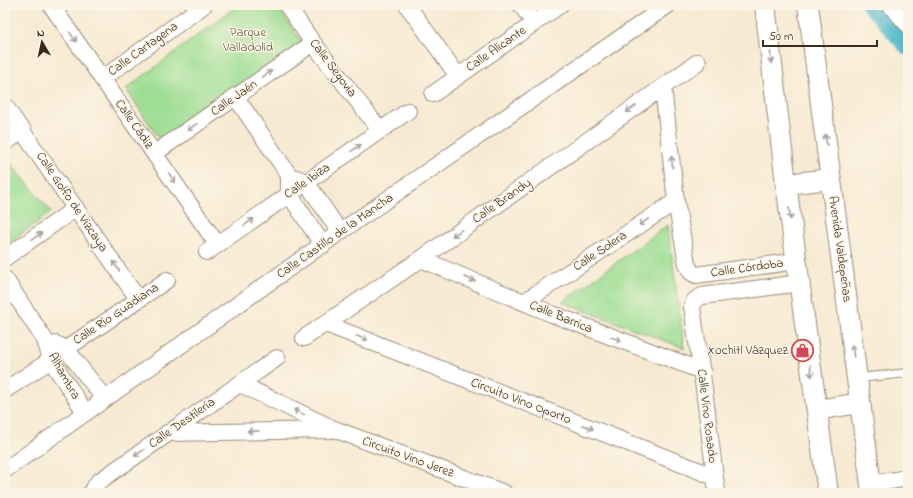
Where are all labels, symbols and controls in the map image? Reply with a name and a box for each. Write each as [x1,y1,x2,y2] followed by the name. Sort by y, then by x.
[104,17,182,82] street label: Calle Cartagena
[462,21,530,77] street label: Calle Alicante
[22,22,62,62] north arrow
[763,22,877,48] scale bar
[222,23,274,57] park label: Parque Valladolid
[36,25,46,42] text: N
[769,28,793,46] text: 50 m
[69,31,77,42] one-way arrow
[304,35,361,102] street label: Calle Segovia
[767,51,775,64] one-way arrow
[261,70,272,78] one-way arrow
[207,75,261,121] street label: Calle Jaén
[110,95,158,153] street label: Calle Cádiz
[626,105,637,113] one-way arrow
[186,123,197,131] one-way arrow
[822,134,830,147] one-way arrow
[350,144,361,152] one-way arrow
[30,148,113,257] street label: Calle Golfo de Vizcaya
[668,156,675,169] one-way arrow
[280,158,334,204] street label: Calle Ibiza
[168,172,176,183] one-way arrow
[469,174,536,229] street label: Calle Brandy
[273,188,397,284] street label: Calle Castillo de la Mancha
[823,195,857,304] street label: Avenida Valdepeñas
[786,208,794,221] one-way arrow
[243,218,254,226] one-way arrow
[638,218,649,226] one-way arrow
[569,226,631,276] street label: Calle Solera
[452,229,463,237] one-way arrow
[31,232,42,240] one-way arrow
[709,254,785,282] street label: Calle Córdoba
[112,261,120,272] one-way arrow
[463,276,475,283] one-way arrow
[69,278,163,350] street label: Calle Río Guadiana
[527,296,595,338] street label: Calle Barrica
[356,335,368,343] one-way arrow
[610,335,622,343] one-way arrow
[790,337,816,363] shop icon: Xochitl Vázquez
[707,341,789,360] place label: Xochitl Vázquez
[850,345,857,358] one-way arrow
[43,349,85,403] street label: Alhambra
[807,364,815,377] one-way arrow
[692,368,722,464] street label: Calle Vino Rosado
[468,373,574,429] street label: Circuito Vino Oporto
[145,393,219,453] street label: Calle Destilería
[293,408,305,415] one-way arrow
[581,424,593,432] one-way arrow
[247,428,260,435] one-way arrow
[359,432,457,483] street label: Circuito Vino Jerez
[133,449,144,457] one-way arrow

